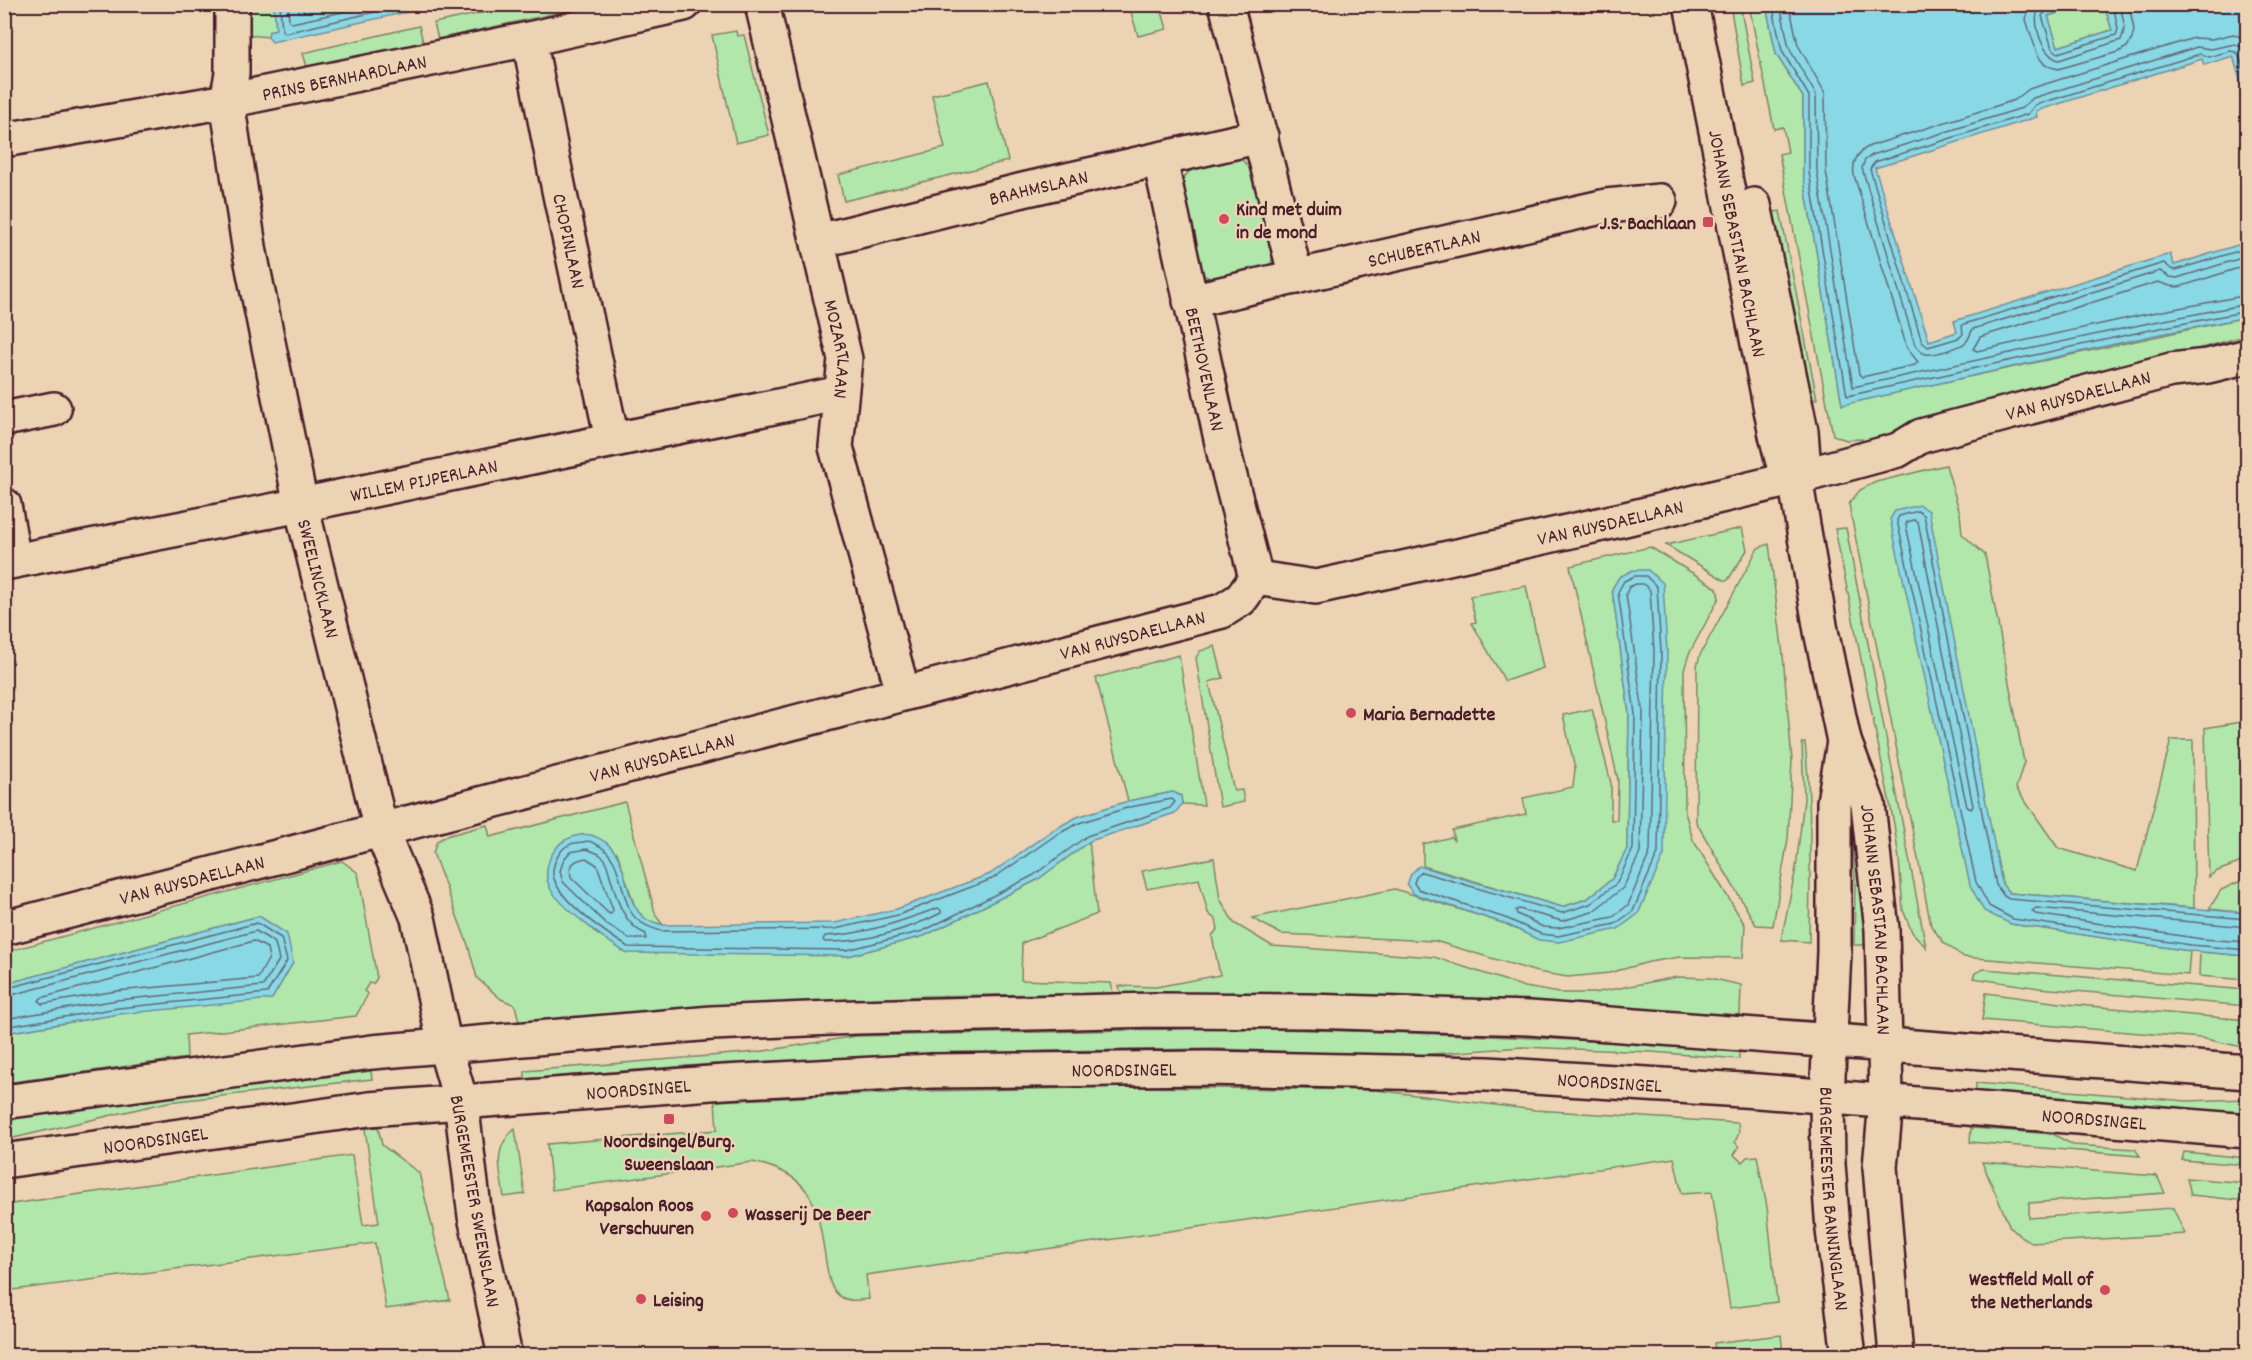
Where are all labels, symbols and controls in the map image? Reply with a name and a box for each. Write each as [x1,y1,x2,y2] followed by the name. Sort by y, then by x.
[260,49,430,110] street label: PRINS BERNHARDLAAN
[1699,128,1771,360] street label: JOHANN SEBASTIAN BACHLAAN
[987,165,1091,215] street label: BRAHMSLAAN
[543,191,591,292] street label: CHOPINLAAN
[1236,197,1342,248] place label: Kind met duim in de mond
[1600,211,1696,239] place label: J.S. Bachlaan
[1217,212,1231,226] marker: Kind met duim in de mond
[1701,215,1715,229] marker: J.S. Bachlaan
[1366,224,1484,277] street label: SCHUBERTLAAN
[815,297,856,400] street label: MOZARTLAAN
[1176,305,1230,434] street label: BEETHOVENLAAN
[2003,365,2154,430] street label: VAN RUYSDAELLAAN
[348,454,501,511] street label: WILLEM PIJPERLAAN
[1535,494,1687,555] street label: VAN RUYSDAELLAAN
[288,517,344,642] street label: SWEELINCKLAAN
[1058,605,1209,670] street label: VAN RUYSDAELLAAN
[1363,702,1495,730] place label: Maria Bernadette
[1344,706,1358,720] marker: Maria Bernadette
[587,727,738,792] street label: VAN RUYSDAELLAAN
[1851,803,1896,1035] street label: JOHANN SEBASTIAN BACHLAAN
[117,850,268,914] street label: VAN RUYSDAELLAAN
[1071,1057,1177,1086] street label: NOORDSINGEL
[1556,1067,1663,1102] street label: NOORDSINGEL
[585,1074,692,1109] street label: NOORDSINGEL
[1810,1086,1854,1313] street label: BURGEMEESTER BANNINGLAAN
[441,1093,506,1310] street label: BURGEMEESTER SWEENSLAAN
[2040,1103,2148,1140] street label: NOORDSINGEL
[662,1112,676,1126] marker: Noordsingel/Burg. Sweenslaan
[102,1121,210,1164] street label: NOORDSINGEL
[603,1129,735,1180] place label: Noordsingel/Burg. Sweenslaan
[585,1193,694,1244] place label: Kapsalon Roos Verschuuren
[745,1202,871,1230] place label: Wasserij De Beer
[726,1206,740,1220] marker: Wasserij De Beer
[699,1209,713,1223] marker: Kapsalon Roos Verschuuren
[1969,1267,2094,1318] place label: Westfield Mall of the Netherlands
[2098,1283,2112,1297] marker: Westfield Mall of the Netherlands
[653,1288,704,1316] place label: Leising
[634,1292,648,1306] marker: Leising

